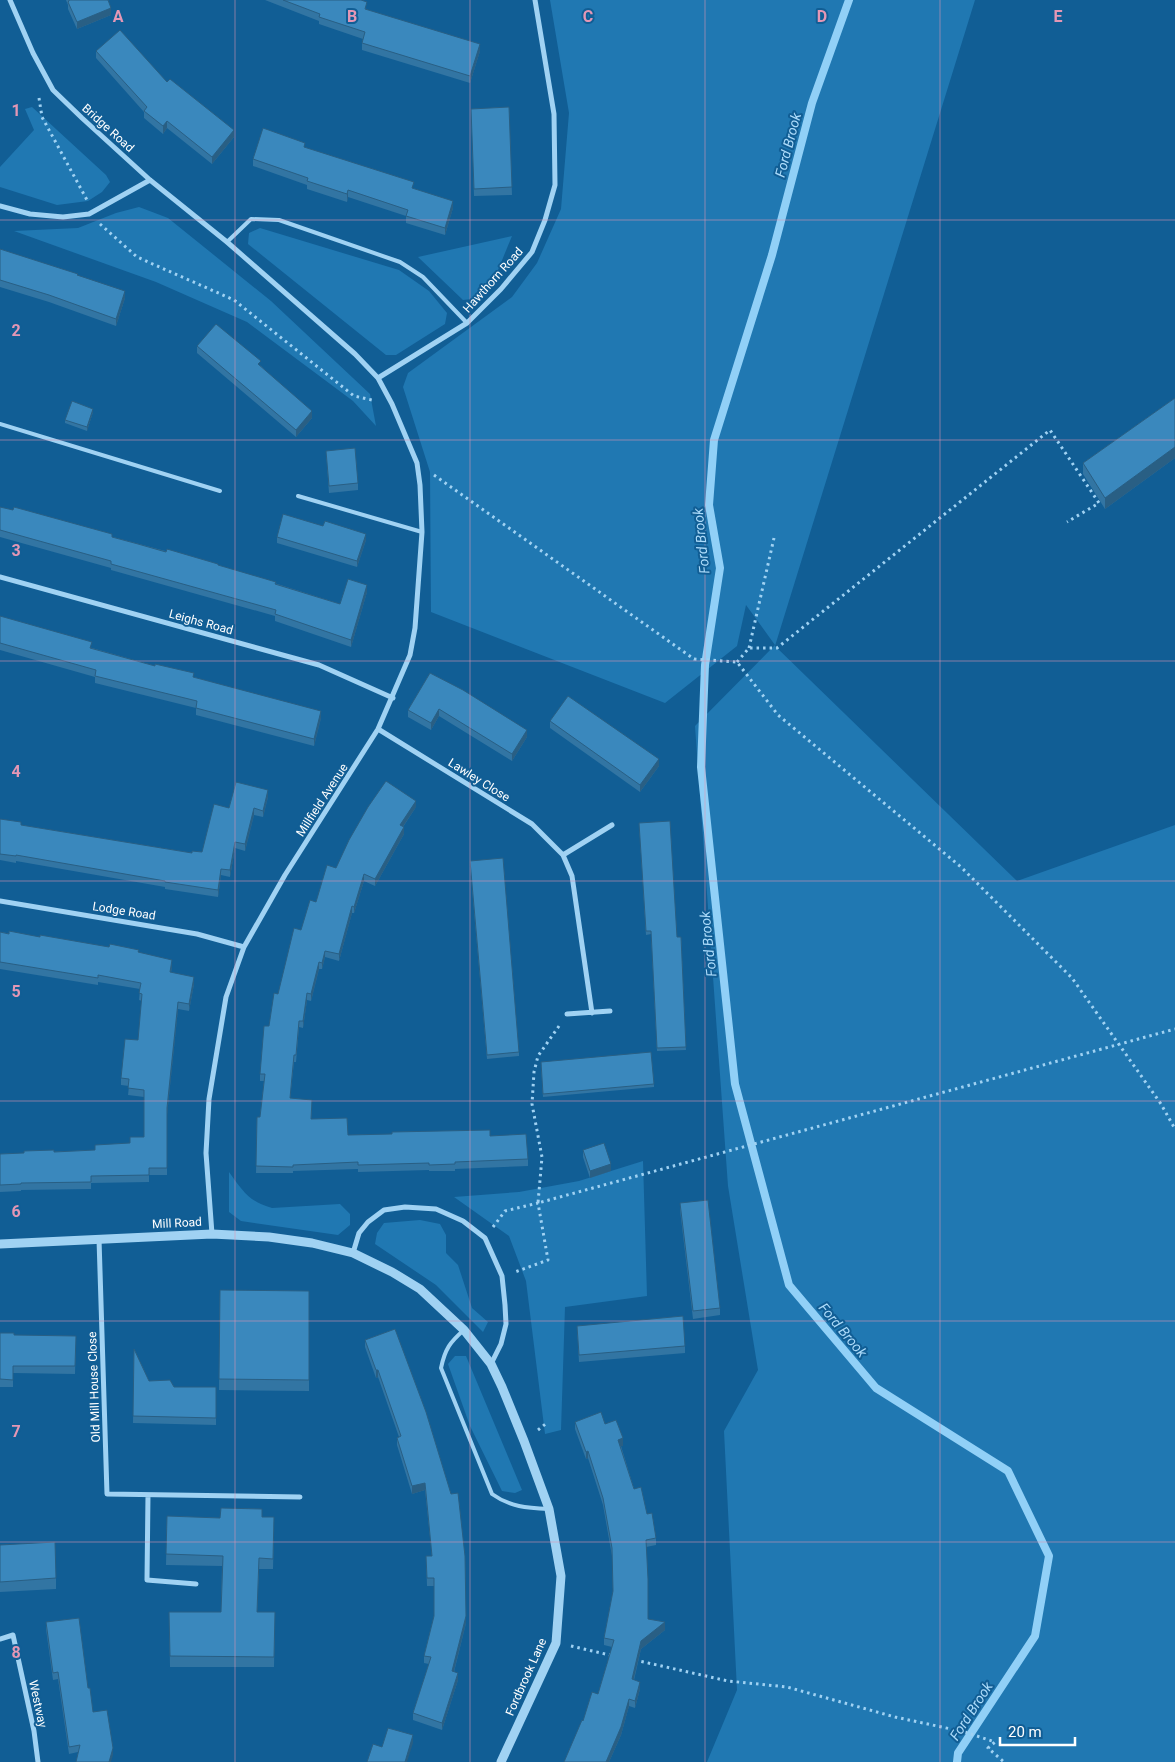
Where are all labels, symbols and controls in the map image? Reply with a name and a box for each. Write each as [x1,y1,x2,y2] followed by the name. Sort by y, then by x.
[113,7,124,26] text: A
[347,7,357,26] text: B
[583,7,593,26] text: C
[817,7,827,26] text: D
[1054,7,1063,26] text: E
[11,101,21,120] text: 1
[79,101,137,155] street label: Bridge Road
[772,110,805,179] water label: Ford Brook
[460,245,526,315] street label: Hawthorn Road
[11,321,21,340] text: 2
[689,506,712,575] water label: Ford Brook
[11,541,21,560] text: 3
[167,607,235,637] street label: Leighs Road
[446,756,512,804] street label: Lawley Close
[293,761,351,839] street label: Millfield Avenue
[11,762,21,781] text: 4
[91,899,157,923] street label: Lodge Road
[696,909,719,978] water label: Ford Brook
[11,982,21,1001] text: 5
[11,1202,21,1221] text: 6
[152,1215,202,1231] street label: Mill Road
[816,1300,871,1361] water label: Ford Brook
[85,1331,103,1443] street label: Old Mill House Close
[11,1422,21,1441] text: 7
[503,1636,549,1718] street label: Fordbrook Lane
[11,1643,21,1662] text: 8
[946,1678,996,1743] water label: Ford Brook
[26,1679,50,1729] street label: Westway
[1000,1714,1075,1746] scale bar
[1008,1723,1042,1741] text: 20 m

